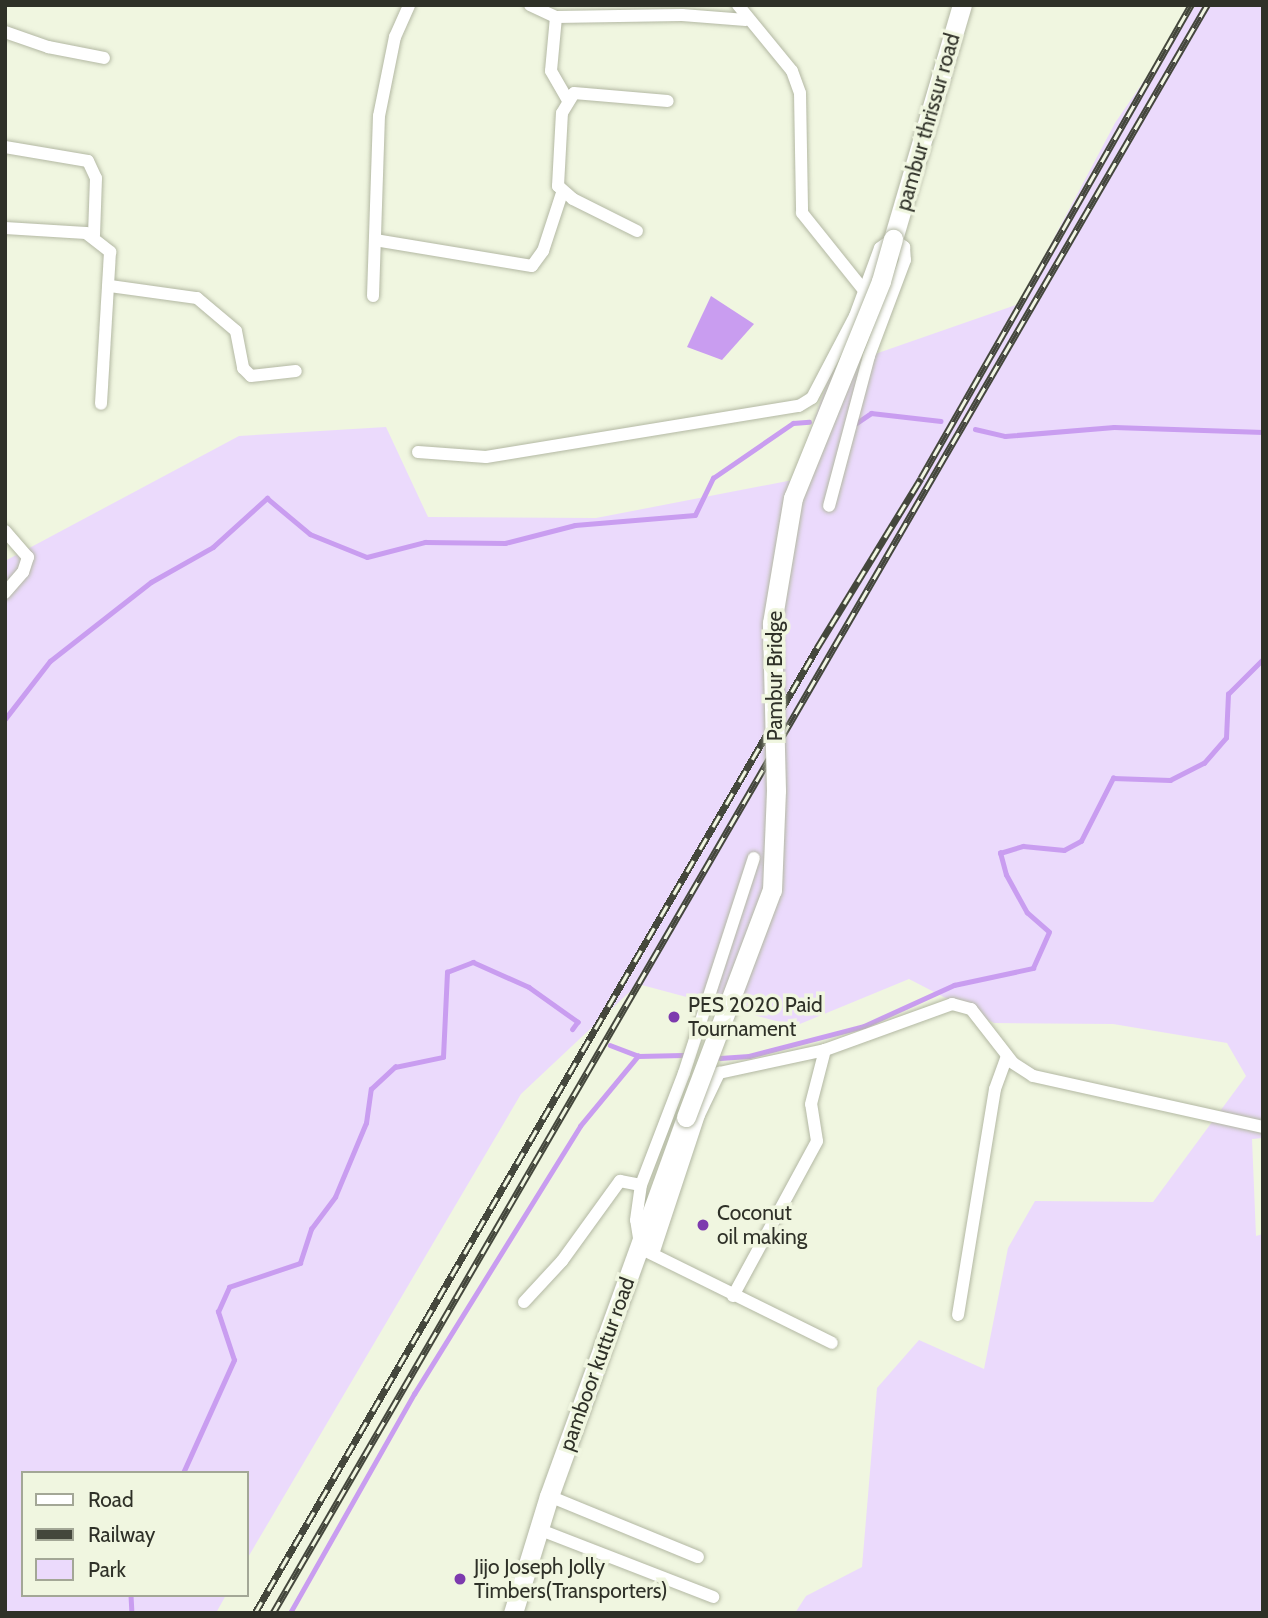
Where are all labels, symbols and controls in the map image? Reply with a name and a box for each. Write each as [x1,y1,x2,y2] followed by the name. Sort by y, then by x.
[891,30,965,214] street label: pambur thrissur road
[762,611,788,741] street label: Pambur Bridge
[688,992,823,1042] place label: PES 2020 Paid Tournament
[666,1009,682,1025] marker: PES 2020 Paid Tournament
[717,1200,807,1250] place label: Coconut oil making
[695,1217,711,1233] marker: Coconut oil making
[554,1274,640,1454] street label: pamboor kuttur road
[21,1471,248,1597] legend
[88,1487,134,1512] text: Road
[88,1522,155,1547] text: Railway
[474,1554,668,1604] place label: Jijo Joseph Jolly Timbers(Transporters)
[88,1557,126,1582] text: Park
[452,1571,468,1587] marker: Jijo Joseph Jolly Timbers(Transporters)

